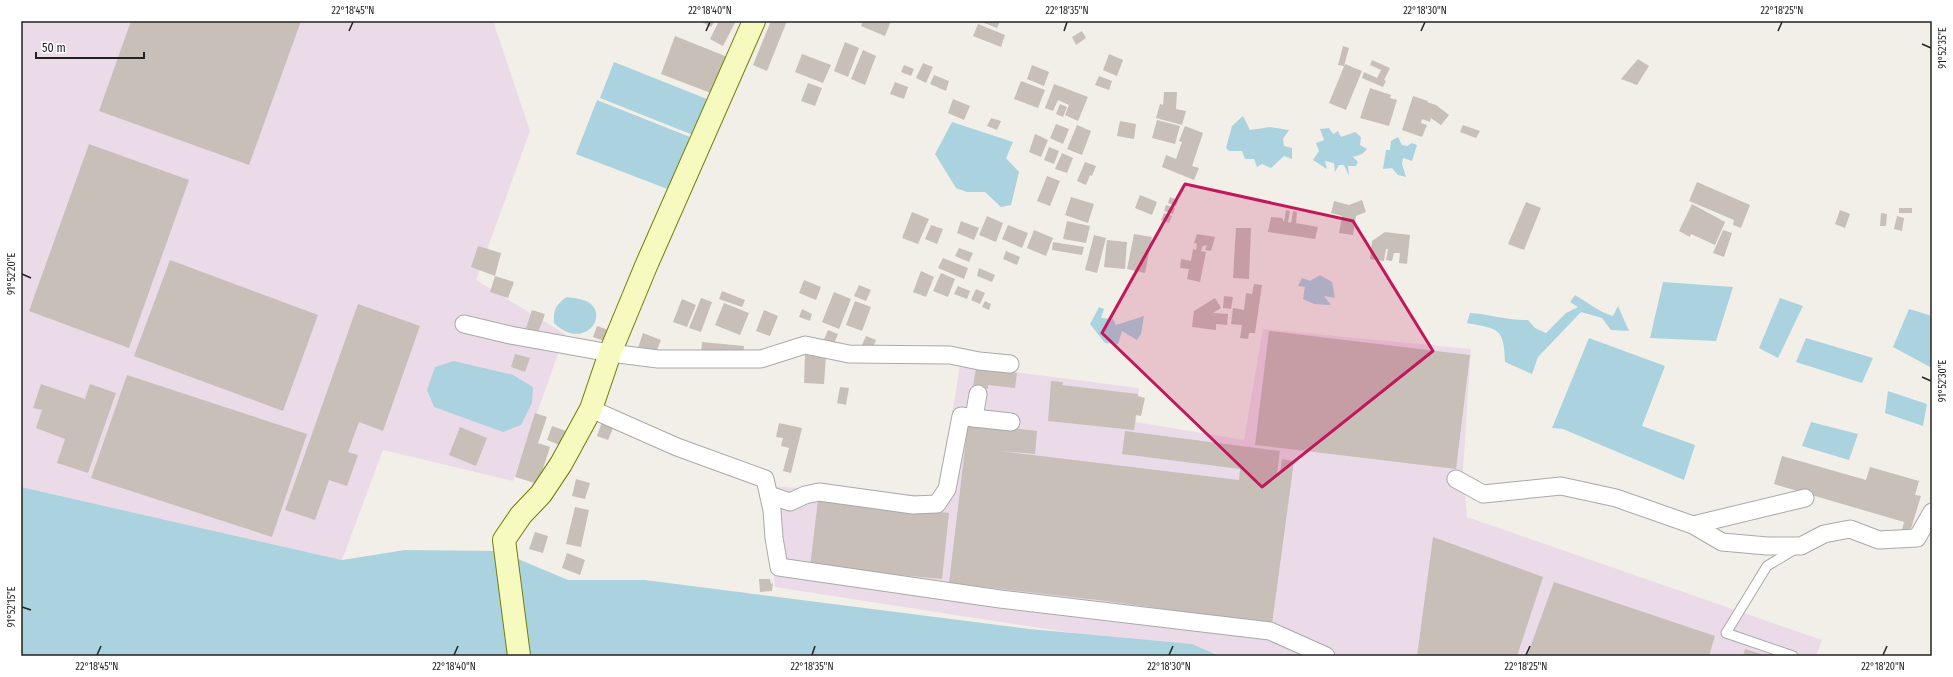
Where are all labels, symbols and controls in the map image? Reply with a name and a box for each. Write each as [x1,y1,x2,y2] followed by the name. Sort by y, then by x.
[332,5,374,17] text: 22°18'45"N
[688,5,732,17] text: 22°18'40"N
[1046,5,1088,17] text: 22°18'35"N
[1403,5,1447,17] text: 22°18'30"N
[1761,5,1803,17] text: 22°18'25"N
[1937,27,1949,69] text: 91°52'35"E
[36,34,144,60] scale bar
[42,41,66,55] text: 50 m
[6,253,18,295] text: 91°52'20"E
[1937,360,1949,402] text: 91°52'30"E
[6,586,18,627] text: 91°52'15"E
[76,661,118,673] text: 22°18'45"N
[432,661,476,673] text: 22°18'40"N
[791,661,833,673] text: 22°18'35"N
[1147,661,1191,673] text: 22°18'30"N
[1505,661,1547,673] text: 22°18'25"N
[1861,661,1905,673] text: 22°18'20"N

